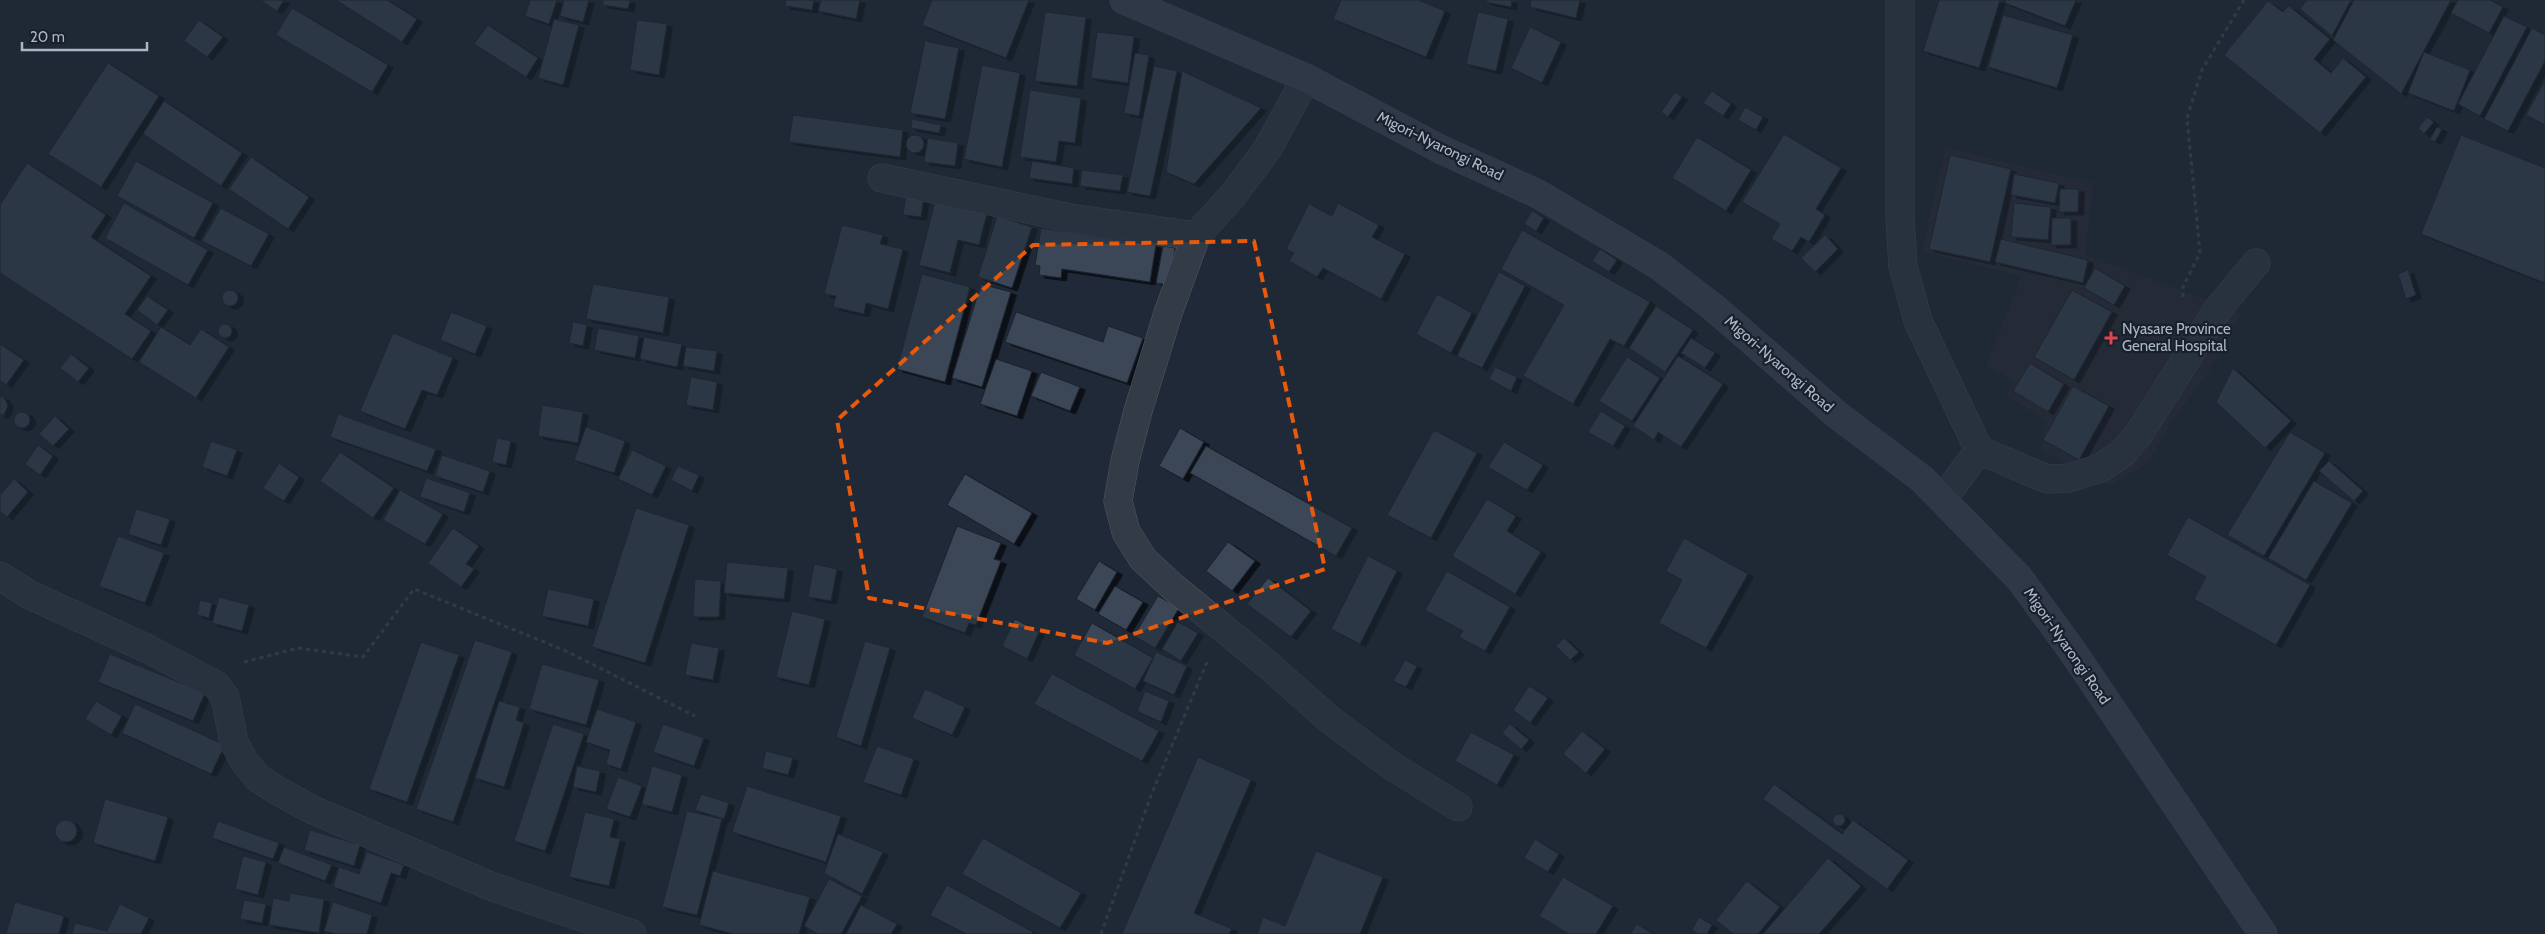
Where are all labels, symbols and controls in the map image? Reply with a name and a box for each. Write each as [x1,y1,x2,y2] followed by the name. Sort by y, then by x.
[22,20,148,52] scale bar
[30,28,65,46] text: 20 m
[1374,108,1506,184] street label: Migori-Nyarongi Road
[1721,312,1837,416] street label: Migori-Nyarongi Road
[2122,320,2231,355] place label: Nyasare Province General Hospital
[2104,331,2118,345] marker: Nyasare Province General Hospital
[2020,584,2114,708] street label: Migori-Nyarongi Road

